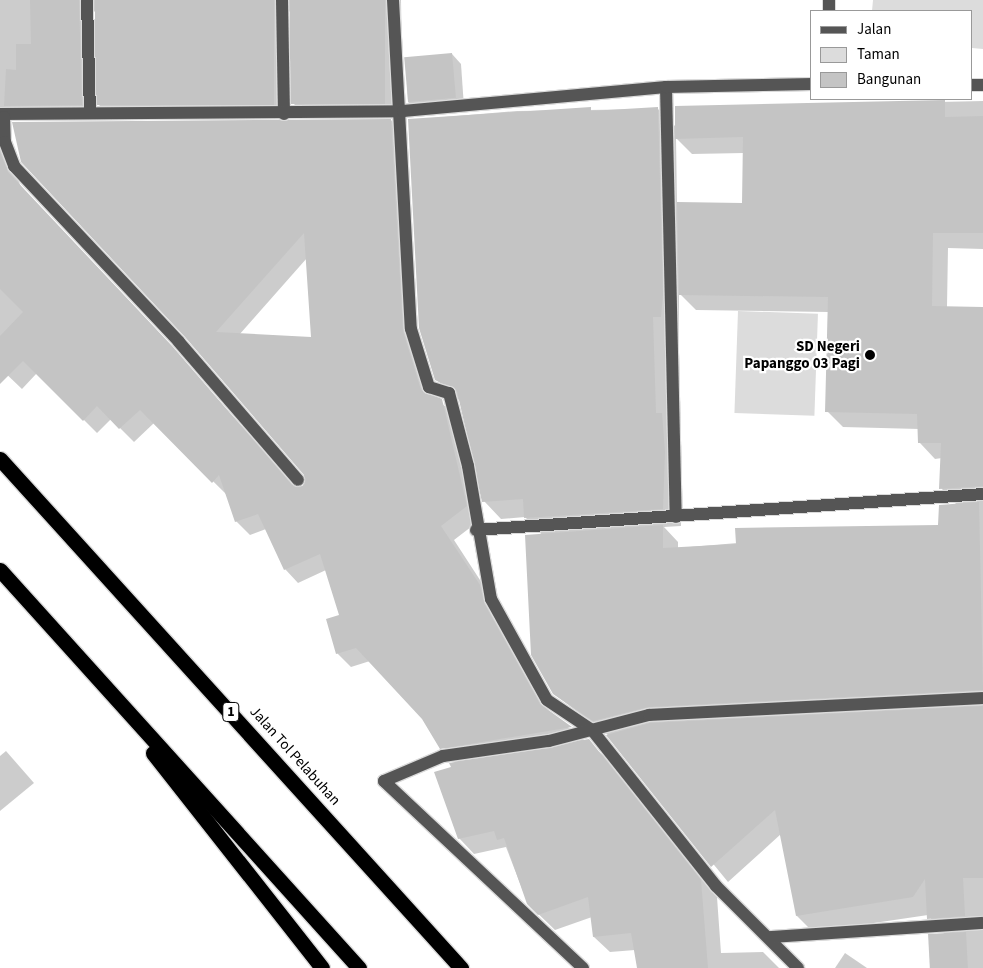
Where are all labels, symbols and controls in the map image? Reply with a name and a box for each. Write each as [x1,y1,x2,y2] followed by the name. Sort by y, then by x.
[810,10,973,100] legend
[857,19,891,40] text: Jalan
[857,44,900,65] text: Taman
[857,69,921,90] text: Bangunan
[744,337,860,372] place label: SD Negeri Papanggo 03 Pagi
[864,349,876,361] marker: SD Negeri Papanggo 03 Pagi
[222,700,240,724] road number: 1
[246,703,344,809] street label: Jalan Tol Pelabuhan

